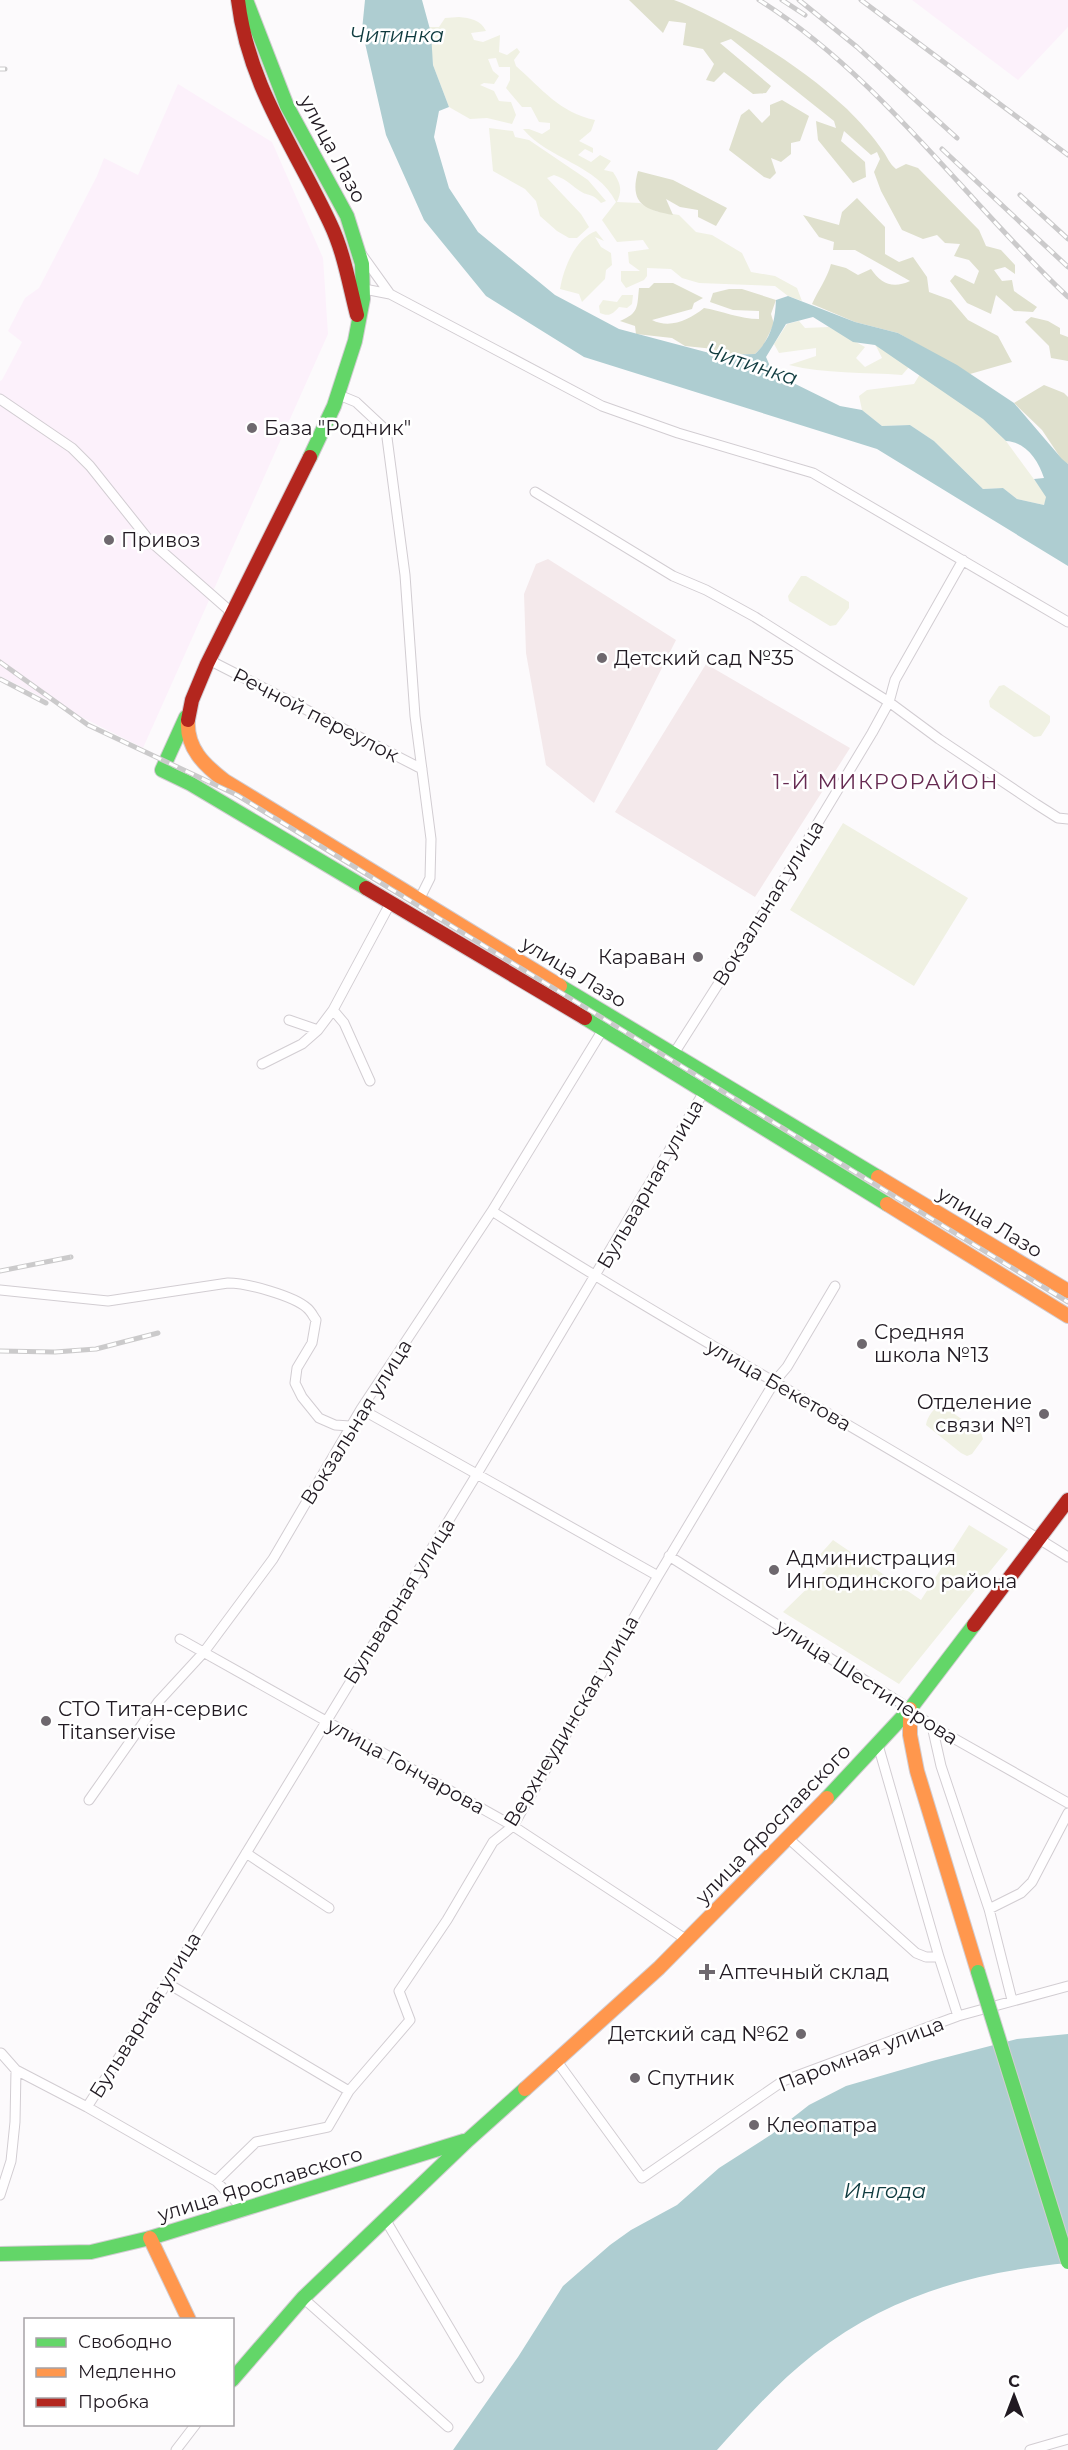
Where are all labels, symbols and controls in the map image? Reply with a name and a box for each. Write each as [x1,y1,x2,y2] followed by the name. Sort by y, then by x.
[350,22,444,47] water label: Читинка
[294,90,371,207] street label: улица Лазо
[703,337,801,391] water label: Читинка
[264,416,411,440] place label: База "Родник"
[245,421,259,435] marker: База "Родник"
[121,528,201,552] place label: Привоз
[102,533,116,547] marker: Привоз
[614,646,794,670] place label: Детский сад №35
[595,651,609,665] marker: Детский сад №35
[229,663,403,767] street label: Речной переулок
[773,769,999,794] district label: 1-Й МИКРОРАЙОН
[707,816,829,990] street label: Вокзальная улица
[516,931,631,1013] street label: улица Лазо
[598,945,686,969] place label: Караван
[691,950,705,964] marker: Караван
[592,1095,708,1273] street label: Бульварная улица
[932,1181,1047,1263] street label: улица Лазо
[874,1320,989,1367] place label: Средняя школа №13
[701,1333,856,1436] street label: улица Бекетова
[295,1335,417,1509] street label: Вокзальная улица
[855,1337,869,1351] marker: Средняя школа №13
[917,1390,1032,1437] place label: Отделение связи №1
[1037,1407,1051,1421] marker: Отделение связи №1
[338,1514,460,1688] street label: Бульварная улица
[786,1546,1017,1593] place label: Администрация Ингодинского района
[767,1563,781,1577] marker: Администрация Ингодинского района
[498,1611,644,1831] street label: Верхнеудинская улица
[771,1614,963,1750] street label: улица Шестиперова
[58,1697,248,1744] place label: СТО Титан-сервис Titanservise
[322,1712,489,1819] street label: улица Гончарова
[39,1714,53,1728] marker: СТО Титан-сервис Titanservise
[690,1739,856,1910] street label: улица Ярославского
[84,1928,206,2102] street label: Бульварная улица
[719,1960,889,1984] place label: Аптечный склад
[700,1965,714,1979] marker: Аптечный склад
[775,2011,947,2097] street label: Паромная улица
[608,2022,789,2046] place label: Детский сад №62
[794,2027,808,2041] marker: Детский сад №62
[647,2066,735,2090] place label: Спутник
[628,2071,642,2085] marker: Спутник
[766,2113,877,2137] place label: Клеопатра
[747,2118,761,2132] marker: Клеопатра
[154,2141,365,2227] street label: улица Ярославского
[844,2178,926,2203] water label: Ингода
[24,2318,234,2426] legend
[78,2331,172,2353] text: Свободно
[78,2361,176,2383] text: Медленно
[984,2366,1044,2426] north arrow
[1008,2372,1020,2391] text: С
[78,2391,149,2413] text: Пробка

